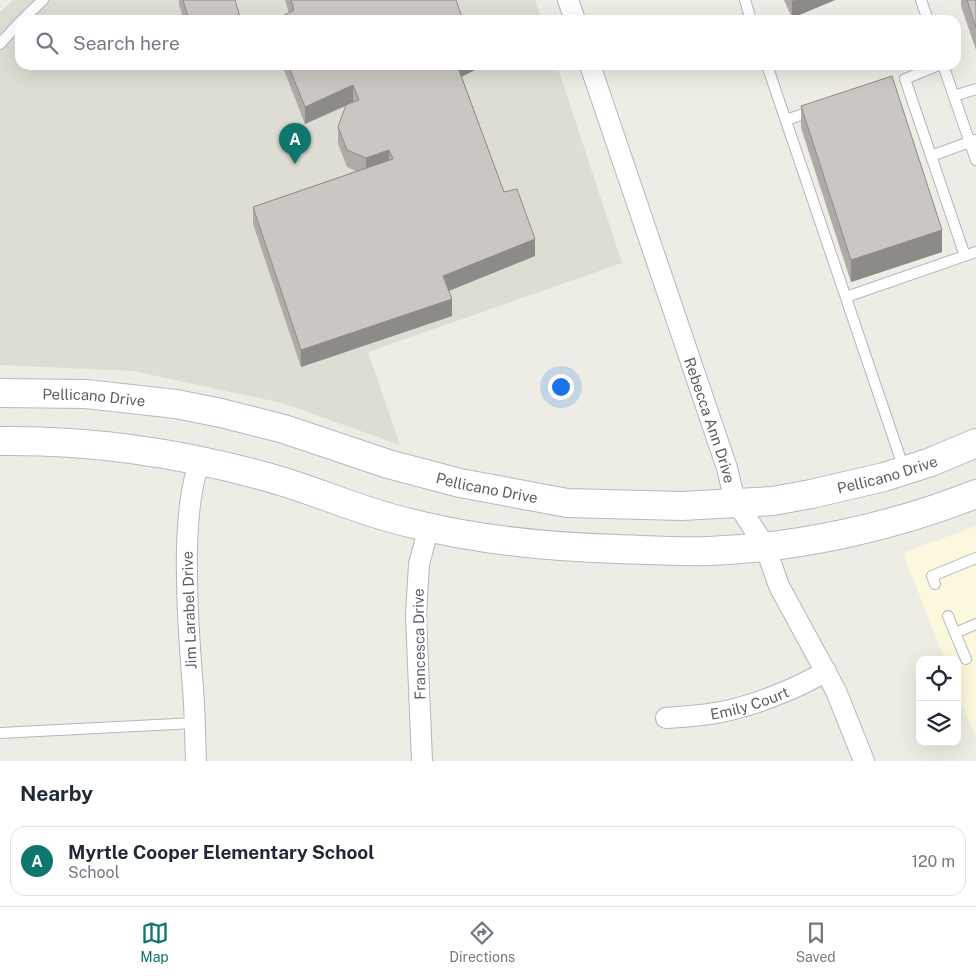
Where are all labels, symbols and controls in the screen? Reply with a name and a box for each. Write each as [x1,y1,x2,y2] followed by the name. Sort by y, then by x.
[15,15,961,70] search box
[33,29,61,57] icon: search
[73,32,180,54] text: Search here
[279,123,311,164] pin: A
[681,355,739,485] street label: Rebecca Ann Drive
[548,374,574,400] your location
[42,385,146,409] street label: Pellicano Drive
[835,452,940,496] street label: Pellicano Drive
[434,469,539,506] street label: Pellicano Drive
[178,551,200,669] street label: Jim Larabel Drive
[410,588,428,700] street label: Francesca Drive
[916,656,961,746] map controls
[916,656,961,701] button: locate
[709,683,791,722] street label: Emily Court
[916,701,961,746] button: layers
[20,781,93,806] text: Nearby
[68,841,375,863] text: Myrtle Cooper Elementary School
[31,852,43,871] text: A
[911,852,955,871] text: 120 m
[68,863,119,882] text: School
[140,919,169,965] tab: Map
[449,919,515,965] tab: Directions
[796,919,836,965] tab: Saved

